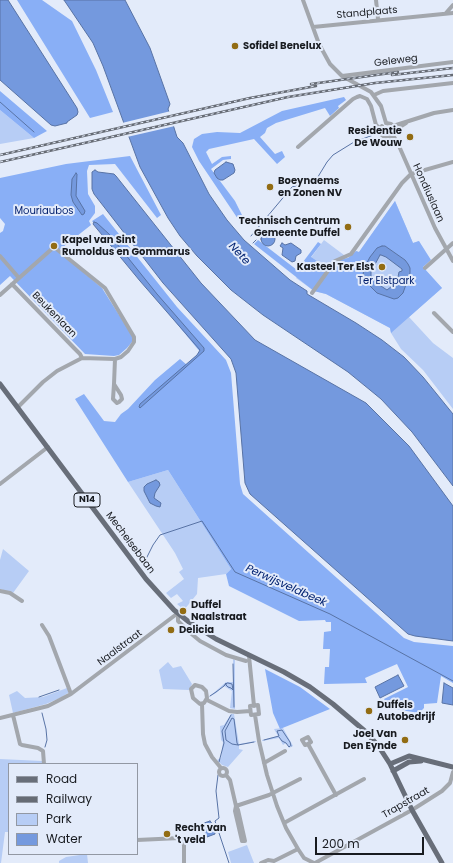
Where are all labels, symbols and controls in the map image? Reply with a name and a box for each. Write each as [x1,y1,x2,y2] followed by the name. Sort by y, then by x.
[336,4,398,22] street label: Standplaats
[243,40,321,52] place label: Sofidel Benelux
[230,41,240,51] marker: Sofidel Benelux
[374,52,418,70] street label: Geleweg
[348,125,402,148] place label: Residentie De Wouw
[405,132,415,142] marker: Residentie De Wouw
[410,162,446,224] street label: Hondiuslaan
[278,175,342,198] place label: Boeynaems en Zonen NV
[265,182,275,192] marker: Boeynaems en Zonen NV
[14,205,74,217] park label: Mouriaubos
[239,215,340,238] place label: Technisch Centrum Gemeente Duffel
[343,222,353,232] marker: Technisch Centrum Gemeente Duffel
[62,234,190,258] place label: Kapel van Sint Rumoldus en Gommarus
[226,240,252,268] water label: Nete
[49,241,59,251] marker: Kapel van Sint Rumoldus en Gommarus
[297,261,374,273] place label: Kasteel Ter Elst
[377,262,387,272] marker: Kasteel Ter Elst
[358,275,414,287] park label: Ter Elstpark
[29,290,79,340] street label: Beukenlaan
[74,493,100,507] road number: N14
[103,510,157,576] street label: Mechelsebaan
[243,562,329,610] water label: Perwijsveldbeek
[191,599,247,622] place label: Duffel Naalstraat
[178,606,188,616] marker: Duffel Naalstraat
[179,624,214,636] place label: Delicia
[166,625,176,635] marker: Delicia
[95,627,145,669] street label: Naalstraat
[377,699,435,722] place label: Duffels Autobedrijf
[364,706,374,716] marker: Duffels Autobedrijf
[343,728,397,752] place label: Joel Van Den Eynde
[400,735,410,745] marker: Joel Van Den Eynde
[8,763,138,855] legend
[46,770,77,787] text: Road
[380,785,432,821] street label: Trapstraat
[46,790,92,807] text: Railway
[46,810,72,827] text: Park
[175,822,226,846] place label: Recht van 't veld
[162,829,172,839] marker: Recht van 't veld
[317,829,426,855] scale bar
[46,830,82,847] text: Water
[322,835,360,852] text: 200 m

